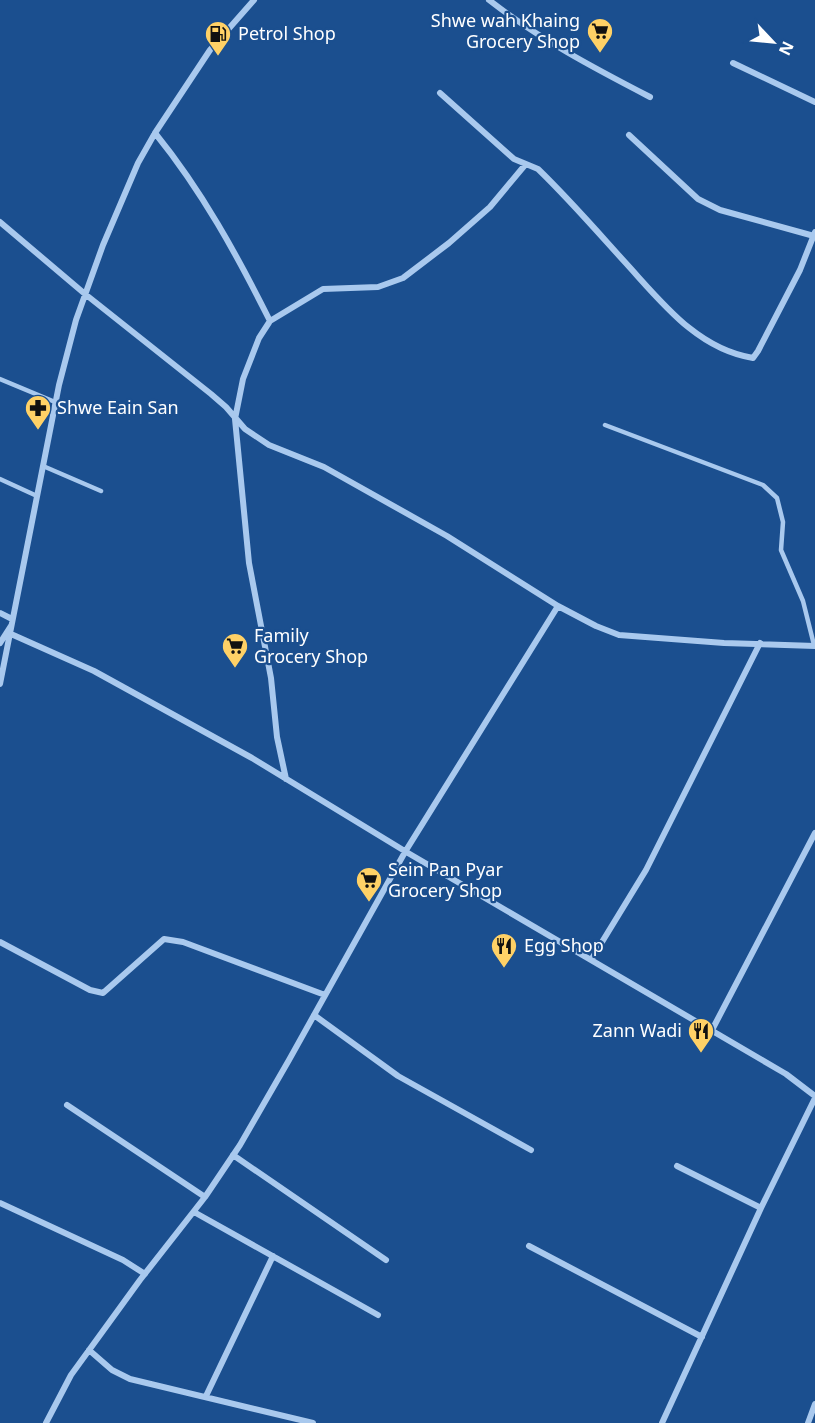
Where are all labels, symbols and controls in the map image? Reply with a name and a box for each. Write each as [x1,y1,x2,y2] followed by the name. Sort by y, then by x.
[431,8,580,53] place label: Shwe wah Khaing Grocery Shop
[743,12,803,72] north arrow
[585,16,615,54] supermarket icon: Shwe wah Khaing Grocery Shop
[203,19,233,57] fuel station icon: Petrol Shop
[238,21,336,45] place label: Petrol Shop
[774,38,799,59] text: N
[23,393,53,431] pharmacy icon: Shwe Eain San
[57,395,179,419] place label: Shwe Eain San
[254,623,368,668] place label: Family Grocery Shop
[220,631,250,669] supermarket icon: Family Grocery Shop
[388,857,503,902] place label: Sein Pan Pyar Grocery Shop
[354,865,384,903] supermarket icon: Sein Pan Pyar Grocery Shop
[489,931,519,969] restaurant icon: Egg Shop
[524,933,604,957] place label: Egg Shop
[686,1016,716,1054] restaurant icon: Zann Wadi
[592,1018,682,1042] place label: Zann Wadi

